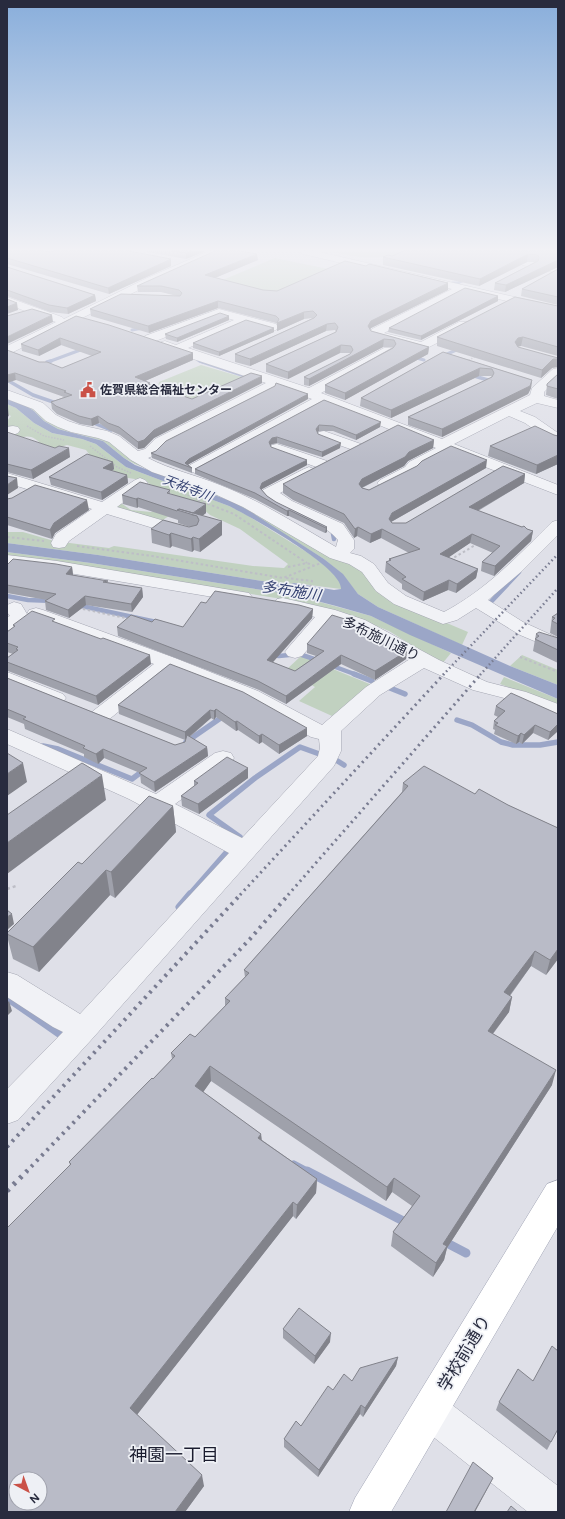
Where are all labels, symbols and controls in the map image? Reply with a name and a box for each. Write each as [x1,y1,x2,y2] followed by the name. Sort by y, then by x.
[79,381,97,399] public building icon: 佐賀県総合福祉センター
[100,383,232,397] place label: 佐賀県総合福祉センター
[161,472,217,505] water label: 天祐寺川
[260,577,324,605] water label: 多布施川
[340,613,422,665] street label: 多布施川通り
[434,1311,494,1395] street label: 学校前通り
[129,1444,219,1466] district label: 神園一丁目
[8,1471,48,1511] north arrow
[27,1490,42,1506] text: N

